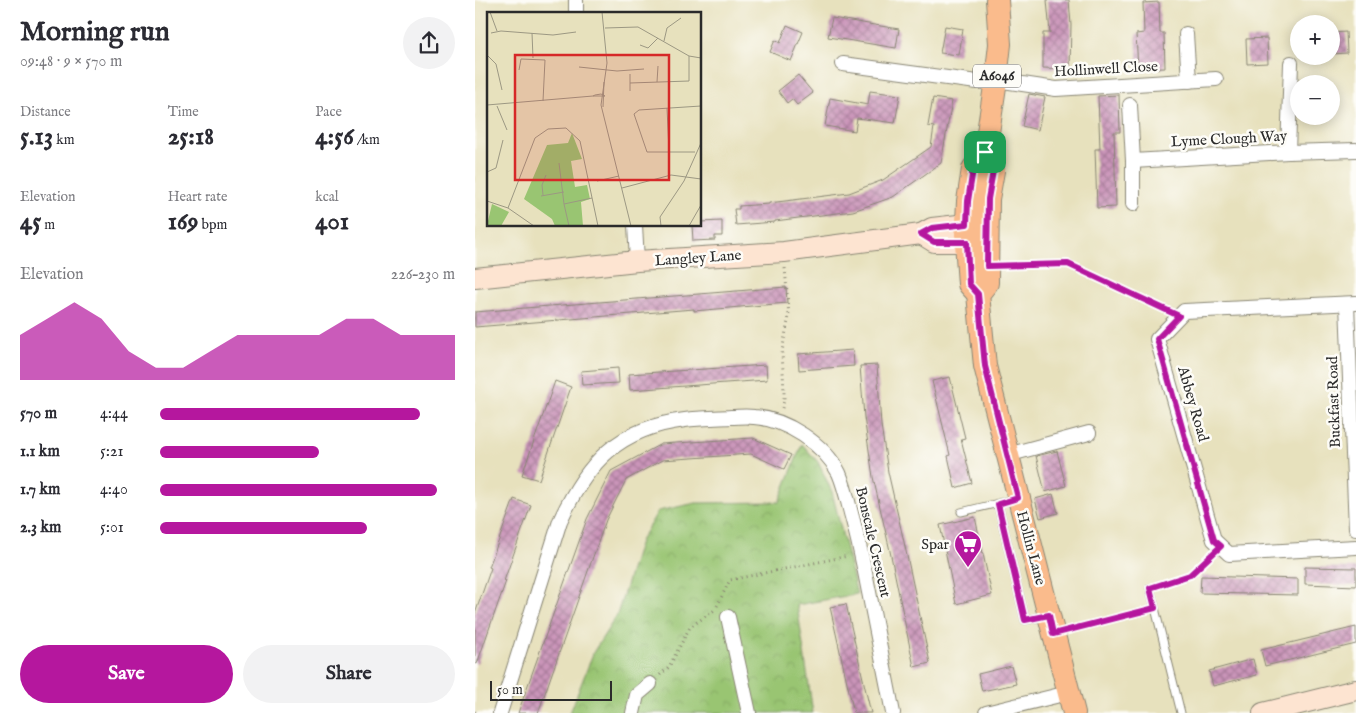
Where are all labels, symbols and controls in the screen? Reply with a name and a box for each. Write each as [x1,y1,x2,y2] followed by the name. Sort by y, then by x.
[487,12,701,226] inset map
[20,15,170,50] text: Morning run
[1290,15,1340,125] map controls
[1290,15,1340,65] button: +
[403,17,455,69] button: share
[20,52,122,72] text: 09:48 · 9 × 570 m
[1054,57,1158,81] street label: Hollinwell Close
[973,64,1021,88] road number: A6046
[1290,75,1340,125] button: −
[20,103,71,121] text: Distance
[168,103,199,121] text: Time
[315,103,342,121] text: Pace
[20,121,53,153] text: 5.13
[168,121,214,153] text: 25:18
[315,121,354,153] text: 4:56
[1170,126,1288,152] street label: Lyme Clough Way
[53,131,74,149] text: km
[354,131,380,149] text: /km
[964,131,1006,173] pin
[971,138,999,166] icon: arrive
[20,188,76,206] text: Elevation
[168,188,227,206] text: Heart rate
[315,188,339,206] text: kcal
[20,206,41,238] text: 45
[168,206,198,238] text: 169
[315,206,349,238] text: 401
[41,216,55,234] text: m
[198,216,227,234] text: bpm
[654,245,742,271] street label: Langley Lane
[20,265,83,285] text: Elevation
[391,265,455,285] text: 226–230 m
[1323,355,1345,448] street label: Buckfast Road
[1173,363,1213,445] street label: Abbey Road
[20,404,57,424] text: 570 m
[100,404,128,424] text: 4:44
[20,442,60,462] text: 1.1 km
[100,442,123,462] text: 5:21
[20,480,60,500] text: 1.7 km
[100,480,128,500] text: 4:40
[851,485,895,599] street label: Bonscale Crescent
[1012,509,1050,587] street label: Hollin Lane
[20,518,61,538] text: 2.3 km
[100,518,124,538] text: 5:01
[953,529,983,568] supermarket icon: Spar
[921,535,949,554] place label: Spar
[20,645,233,703] button: Save
[243,645,455,703] button: Share
[490,678,613,701] scale bar
[497,681,523,699] text: 50 m

